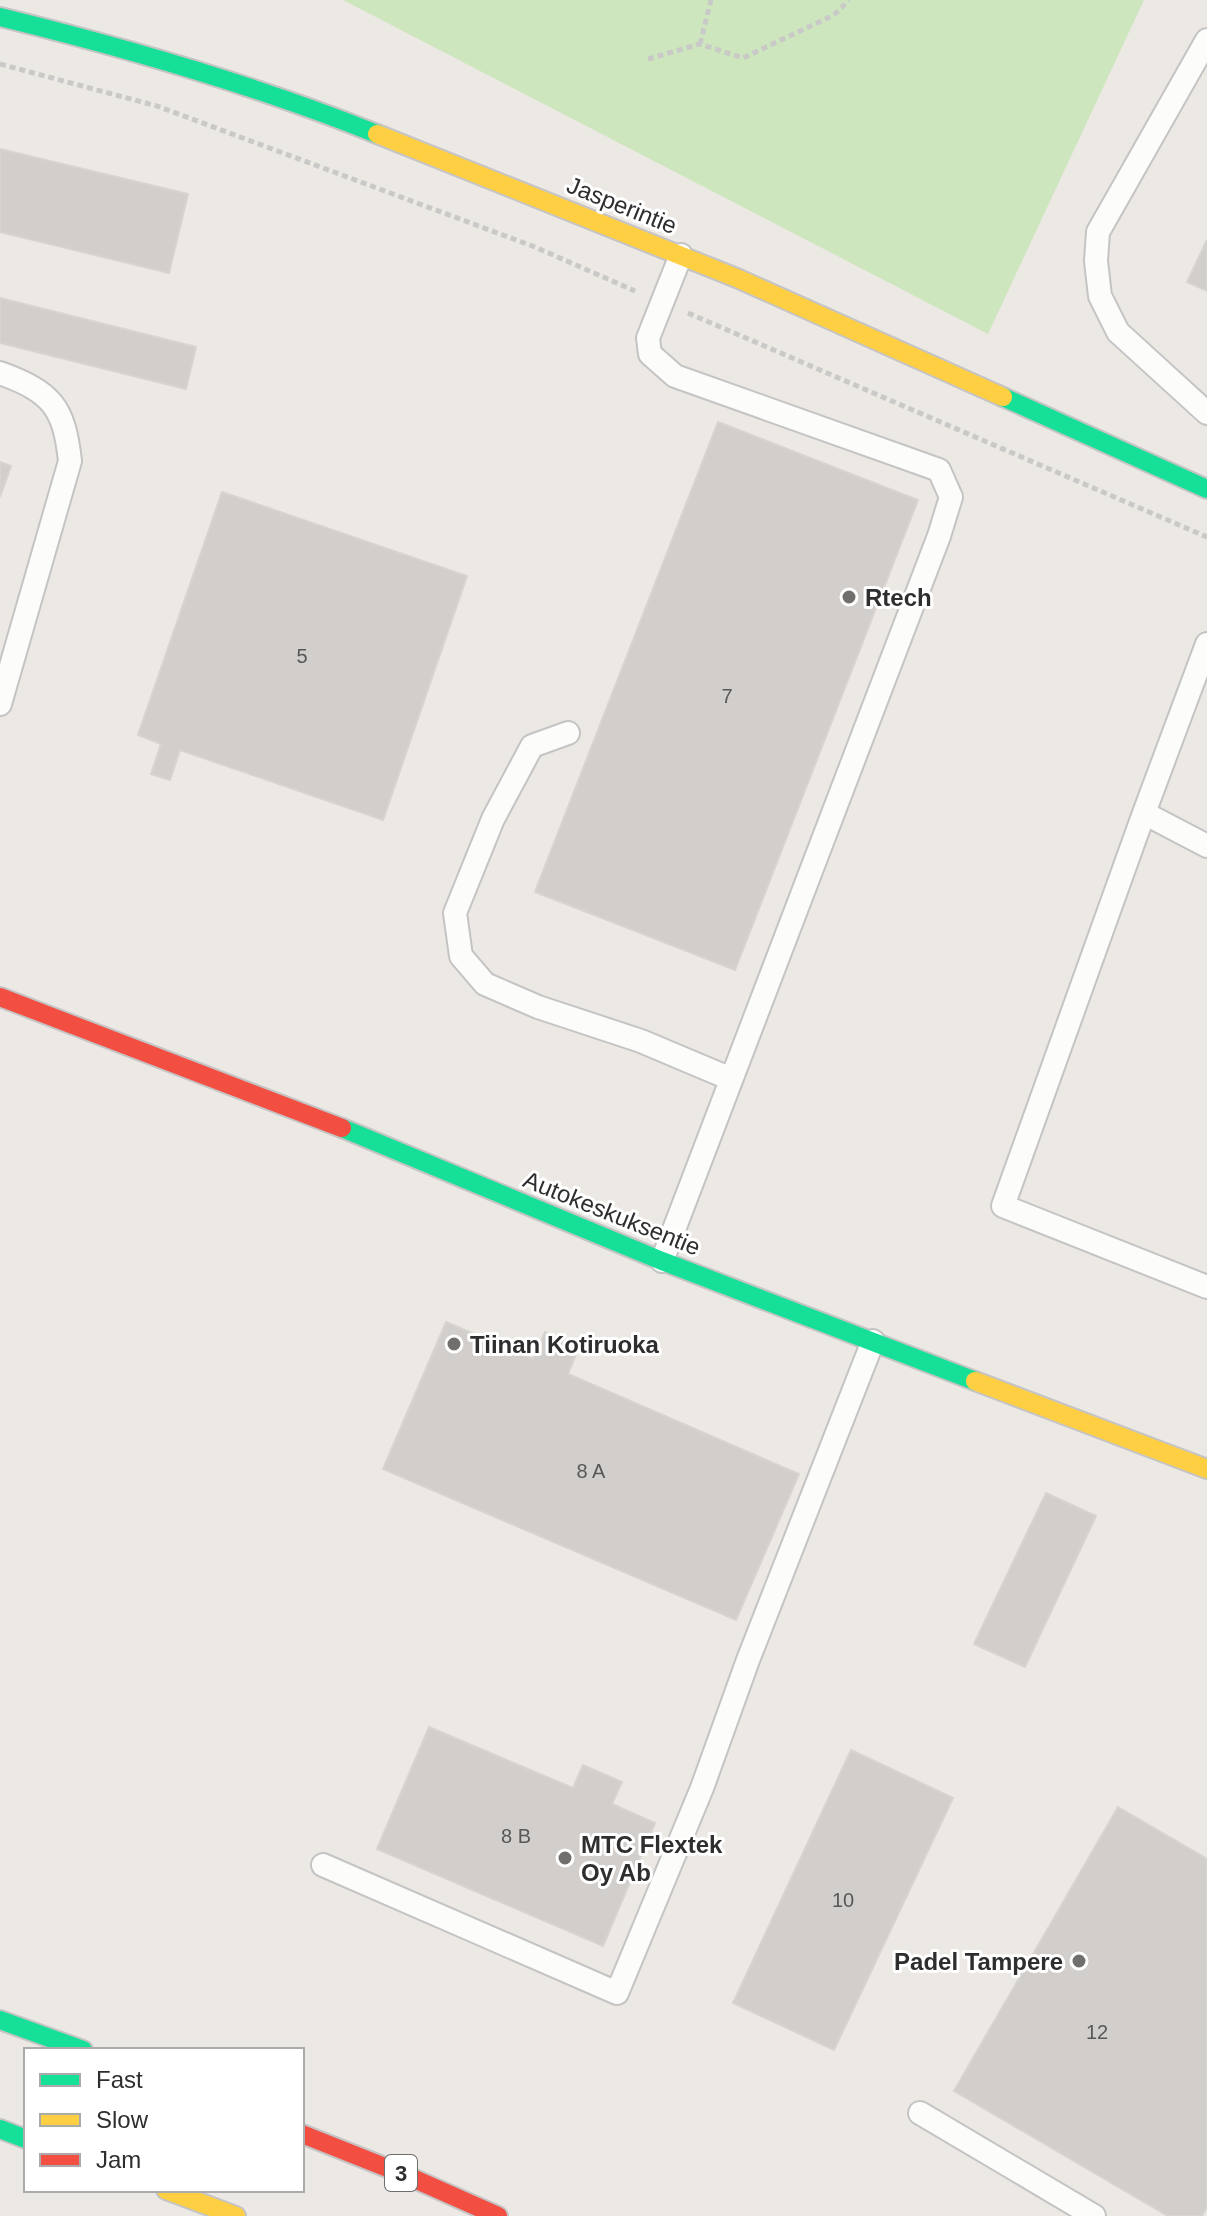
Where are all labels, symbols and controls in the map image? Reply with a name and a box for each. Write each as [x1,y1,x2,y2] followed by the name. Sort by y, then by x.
[563,171,681,239] street label: Jasperintie
[865,584,932,611] place label: Rtech
[840,588,858,606] marker: Rtech
[296,645,308,667] house number: 5
[721,685,733,707] house number: 7
[520,1165,704,1261] street label: Autokeskuksentie
[470,1331,660,1358] place label: Tiinan Kotiruoka
[445,1335,463,1353] marker: Tiinan Kotiruoka
[577,1460,606,1482] house number: 8 A
[501,1825,531,1847] house number: 8 B
[581,1831,723,1886] place label: MTC Flextek Oy Ab
[556,1849,574,1867] marker: MTC Flextek Oy Ab
[832,1889,854,1911] house number: 10
[894,1948,1063,1975] place label: Padel Tampere
[1070,1952,1088,1970] marker: Padel Tampere
[1086,2021,1108,2043] house number: 12
[24,2048,304,2192] legend
[96,2066,143,2093] text: Fast
[96,2106,149,2133] text: Slow
[96,2146,141,2173] text: Jam
[385,2155,417,2191] road number: 3

